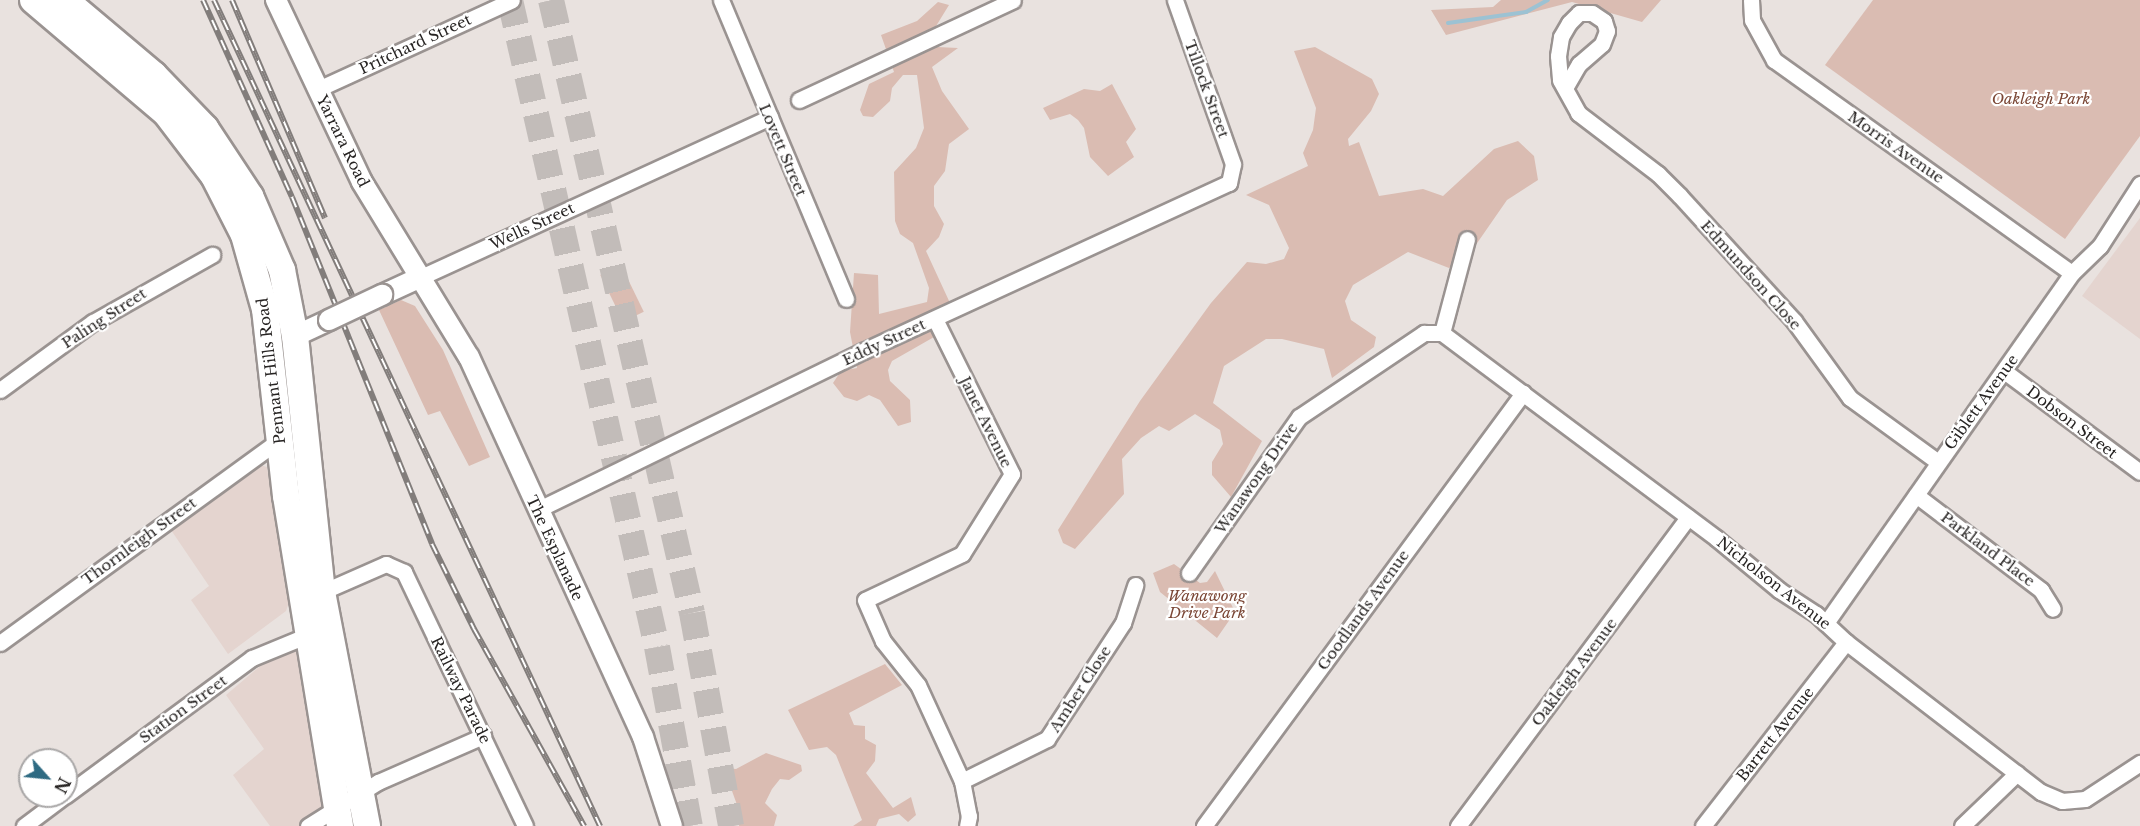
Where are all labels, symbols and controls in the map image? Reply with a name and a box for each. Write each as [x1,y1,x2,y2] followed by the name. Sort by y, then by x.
[356,10,474,78] street label: Pritchard Street
[1181,38,1233,140] street label: Tillock Street
[1992,90,2090,108] park label: Oakleigh Park
[313,92,373,190] street label: Yarrara Road
[755,101,811,199] street label: Lovett Street
[1844,107,1948,187] street label: Morris Avenue
[487,199,577,253] street label: Wells Street
[1697,217,1805,333] street label: Edmundson Close
[58,284,150,352] street label: Paling Street
[253,297,289,445] street label: Pennant Hills Road
[839,315,929,369] street label: Eddy Street
[1940,351,2022,453] street label: Giblett Avenue
[956,373,1016,471] street label: Janet Avenue
[2023,382,2121,462] street label: Dobson Street
[1211,419,1301,537] street label: Wanawong Drive
[78,493,200,589] street label: Thornleigh Street
[523,493,587,603] street label: The Esplanade
[1937,508,2039,590] street label: Parkland Place
[1713,533,1835,633] street label: Nicholson Avenue
[1313,546,1413,674] street label: Goodlands Avenue
[1168,586,1246,621] park label: Wanawong Drive Park
[1527,614,1621,730] street label: Oakleigh Avenue
[427,633,495,747] street label: Railway Parade
[1045,642,1115,736] street label: Amber Close
[136,671,230,747] street label: Station Street
[1732,683,1818,785] street label: Barrett Avenue
[18,748,78,808] north arrow
[50,774,75,797] text: N

